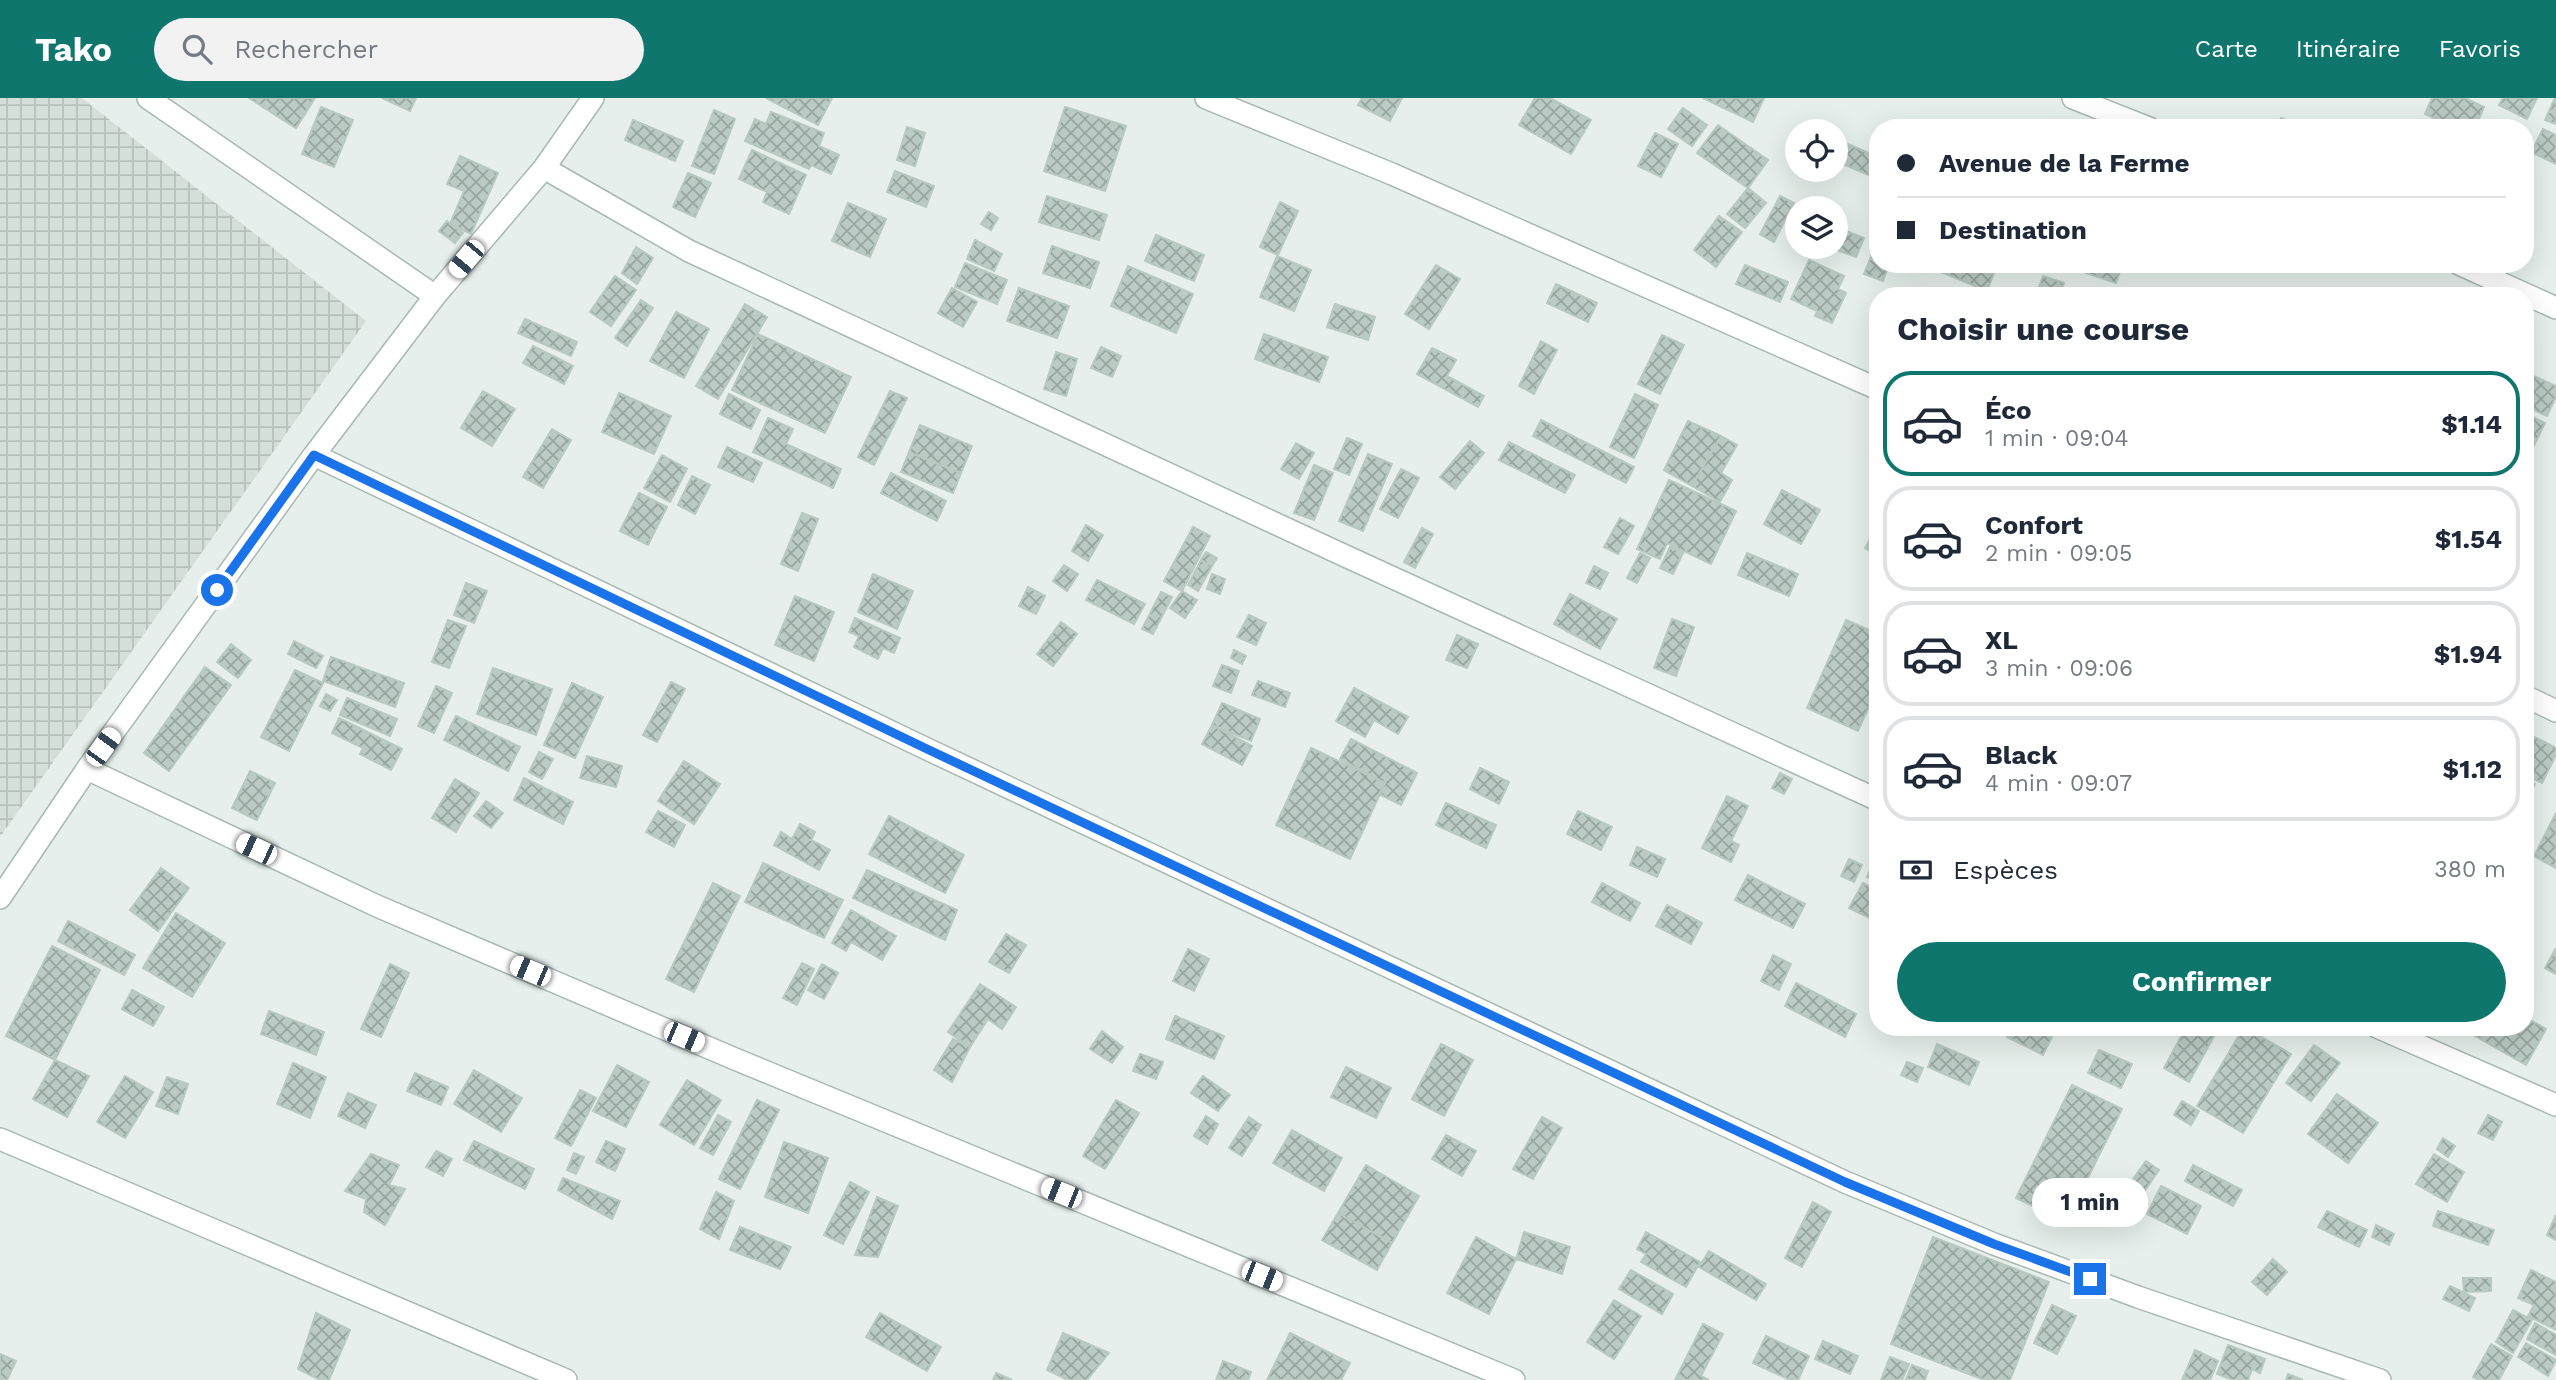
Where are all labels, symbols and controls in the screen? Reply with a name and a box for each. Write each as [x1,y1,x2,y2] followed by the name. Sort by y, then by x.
[154,18,644,81] search box
[35,30,112,69] text: Tako
[178,30,216,68] icon: search
[234,34,378,64] text: Rechercher
[2195,35,2258,63] text: Carte
[2296,35,2401,63] text: Itinéraire
[2439,35,2521,63] text: Favoris
[1785,119,1848,259] map controls
[1785,119,1848,182] button: locate
[1939,148,2190,178] text: Avenue de la Ferme
[1785,196,1848,259] button: layers
[1939,215,2087,245] text: Destination
[445,236,488,282] car
[1897,310,2189,348] text: Choisir une course
[1901,392,1964,455] icon: car
[1985,395,2032,425] text: Éco
[2441,409,2502,439] text: $1.14
[1985,425,2129,452] text: 1 min · 09:04
[1901,507,1964,570] icon: car
[1985,510,2083,540] text: Confort
[2435,524,2502,554] text: $1.54
[1985,540,2132,567] text: 2 min · 09:05
[201,574,233,606] route start
[1901,622,1964,685] icon: car
[1985,625,2018,655] text: XL
[2434,639,2502,669] text: $1.94
[1985,655,2133,682] text: 3 min · 09:06
[83,724,124,770] car
[1901,737,1964,800] icon: car
[1985,740,2057,770] text: Black
[2443,754,2502,784] text: $1.12
[1985,770,2132,797] text: 4 min · 09:07
[233,831,280,867] car
[1897,851,1935,889] icon: cash
[1953,855,2058,885] text: Espèces
[2434,856,2506,883] text: 380 m
[1897,942,2506,1022] button: Confirmer
[507,953,554,989] car
[661,1019,708,1055] car
[1038,1175,1085,1211] car
[2032,1178,2148,1226] callout: 1 min
[2060,1189,2120,1216] text: 1 min
[1239,1258,1286,1294] car
[2074,1263,2106,1295] route end

